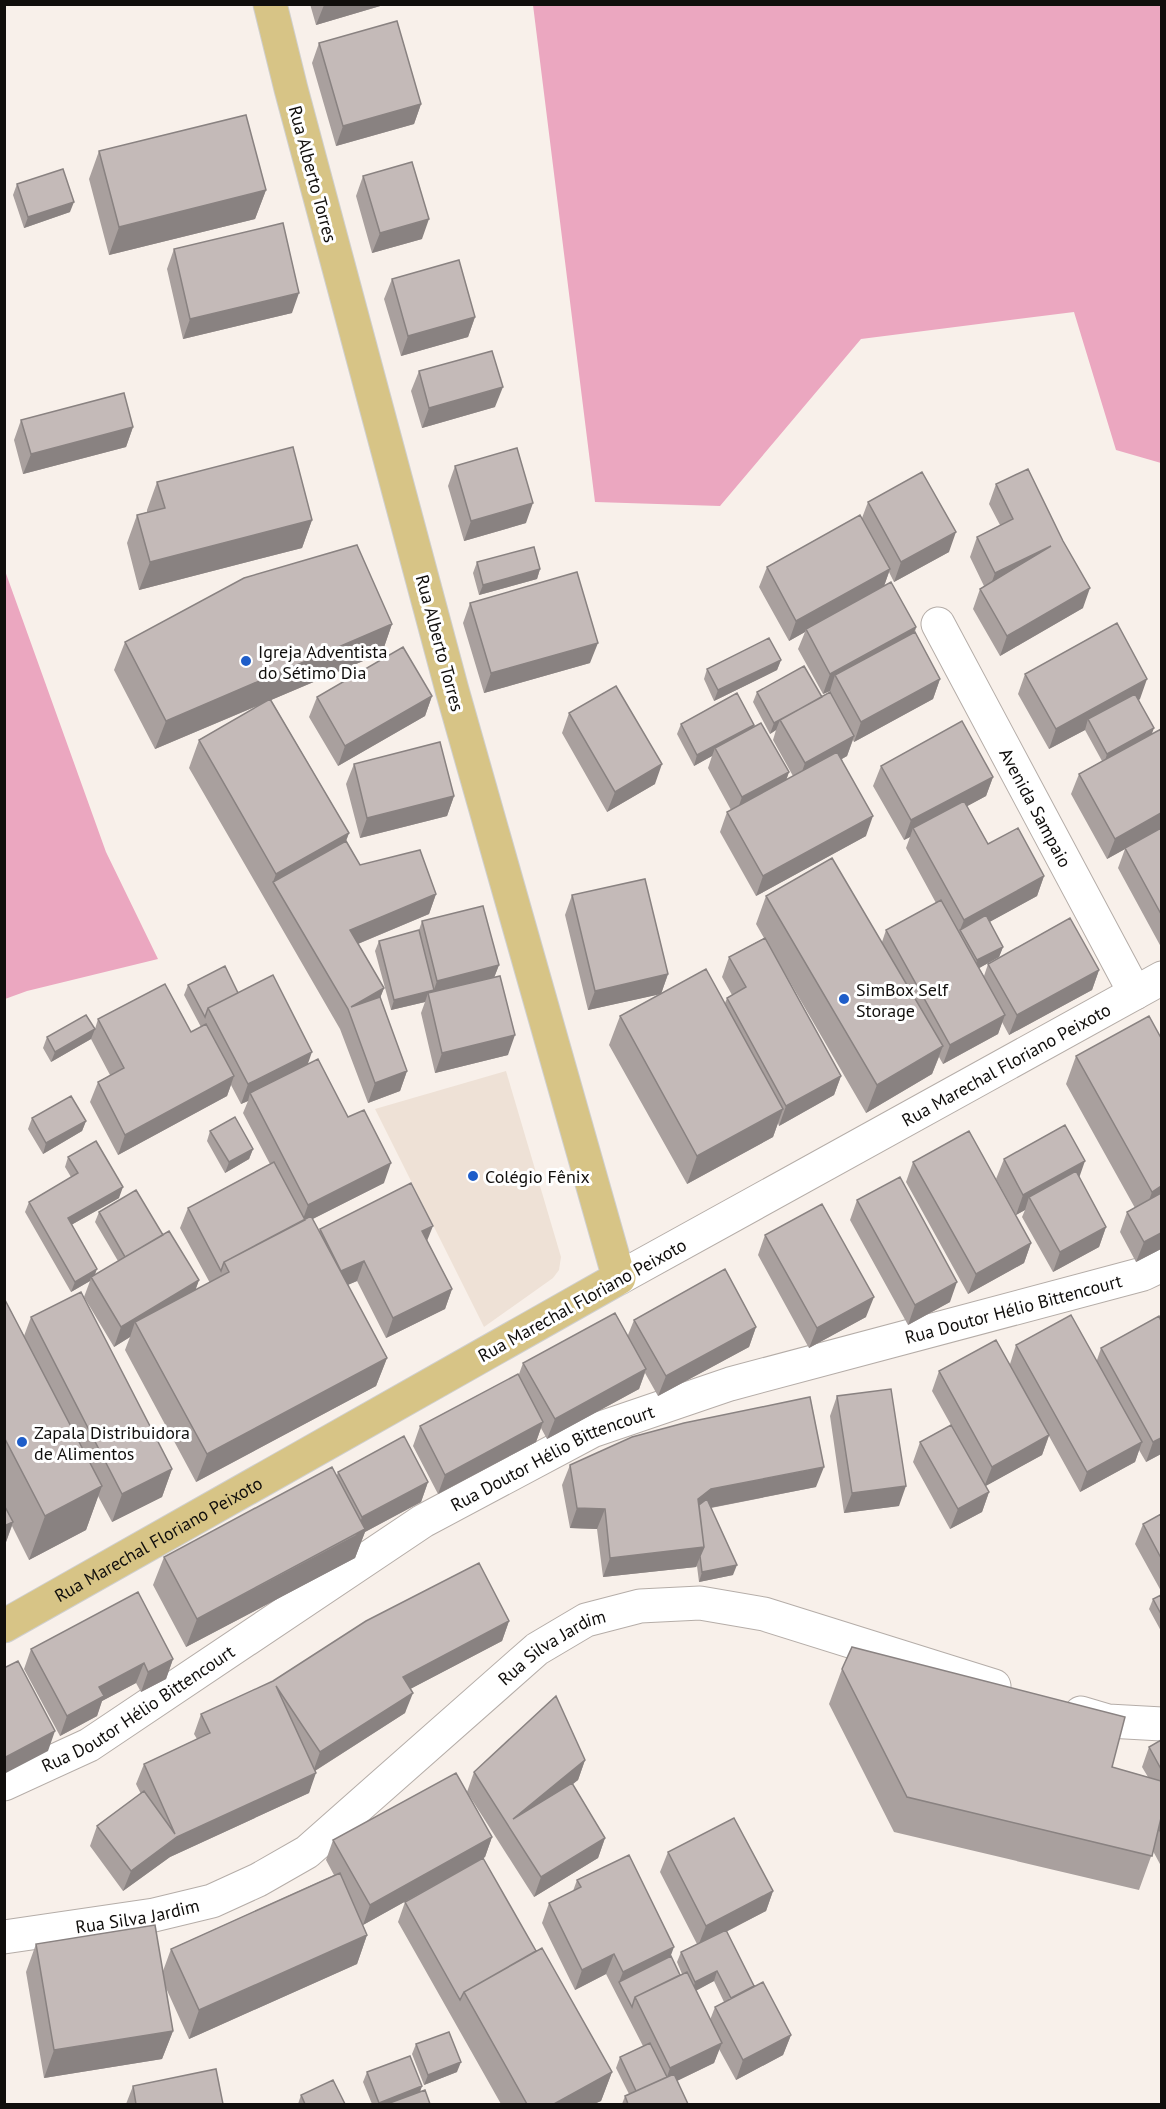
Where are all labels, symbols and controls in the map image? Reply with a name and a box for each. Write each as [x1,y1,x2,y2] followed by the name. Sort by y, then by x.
[284,103,342,245] street label: Rua Alberto Torres
[411,572,469,714] street label: Rua Alberto Torres
[258,640,387,684] place label: Igreja Adventista do Sétimo Dia
[239,654,253,668] marker: Igreja Adventista do Sétimo Dia
[995,744,1077,871] street label: Avenida Sampaio
[856,978,949,1022] place label: SimBox Self Storage
[837,992,851,1006] marker: SimBox Self Storage
[897,997,1114,1131] street label: Rua Marechal Floriano Peixoto
[485,1165,590,1188] place label: Colégio Fênix
[466,1169,480,1183] marker: Colégio Fênix
[474,1233,690,1367] street label: Rua Marechal Floriano Peixoto
[902,1269,1124,1348] street label: Rua Doutor Hélio Bittencourt
[446,1399,657,1516] street label: Rua Doutor Hélio Bittencourt
[34,1421,190,1465] place label: Zapala Distribuidora de Alimentos
[15,1435,29,1449] marker: Zapala Distribuidora de Alimentos
[50,1471,266,1607] street label: Rua Marechal Floriano Peixoto
[493,1604,608,1690] street label: Rua Silva Jardim
[38,1639,239,1777] street label: Rua Doutor Hélio Bittencourt
[74,1893,202,1938] street label: Rua Silva Jardim

